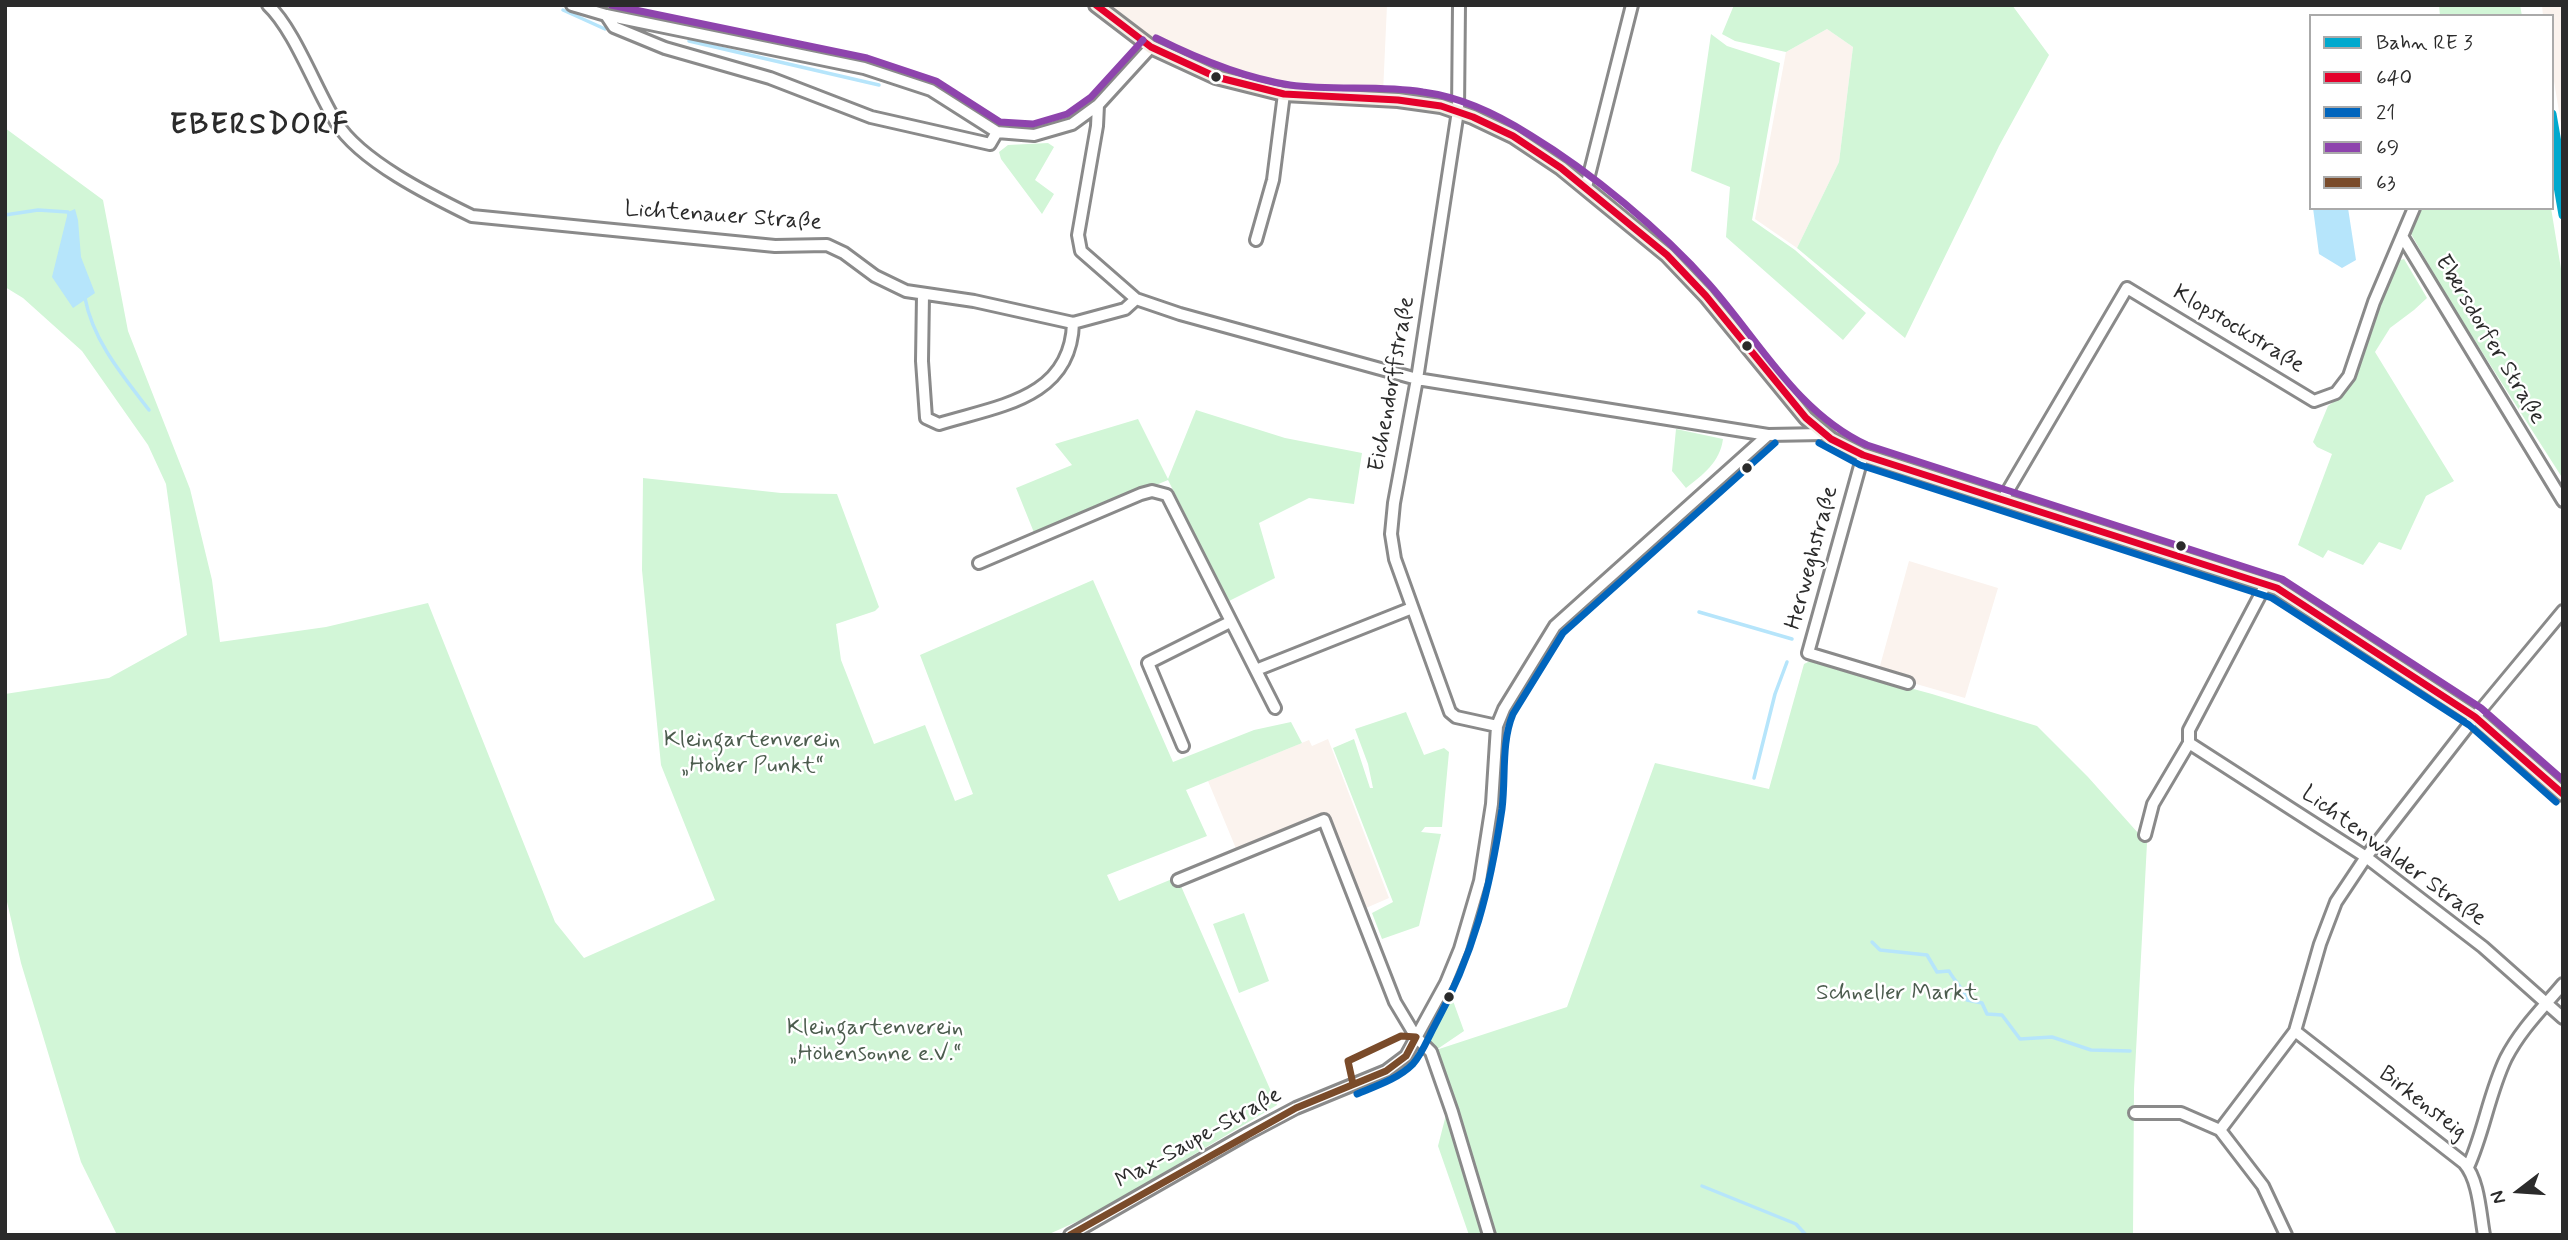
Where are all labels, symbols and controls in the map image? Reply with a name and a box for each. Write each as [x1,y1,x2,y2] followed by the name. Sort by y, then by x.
[2309,14,2554,210] legend
[2376,29,2473,57] text: Bahn RE 3
[2376,64,2412,92] text: 640
[1209,70,1223,84] unlabelled marker
[2376,99,2395,127] text: 21
[170,109,350,145] district label: EBERSDORF
[2376,134,2399,162] text: 69
[2376,169,2396,197] text: 63
[624,196,822,238] street label: Lichtenauer Straße
[2428,250,2550,430] street label: Ebersdorfer Straße
[2167,280,2309,380] street label: Klopstockstraße
[1364,294,1422,474] street label: Eichendorffstraße
[1740,339,1754,353] unlabelled marker
[1740,461,1754,475] unlabelled marker
[1781,483,1845,633] street label: Herweghstraße
[2174,539,2188,553] unlabelled marker
[664,727,840,781] park label: Kleingartenverein „Hoher Punkt“
[2295,781,2491,933] street label: Lichtenwalder Straße
[1816,980,1978,1008] park label: Schneller Markt
[1442,990,1456,1004] unlabelled marker
[787,1015,963,1069] park label: Kleingartenverein „Höhensonne e.V.“
[2372,1061,2472,1147] street label: Birkensteig
[1111,1082,1287,1196] street label: Max-Saupe-Straße
[2484,1156,2554,1226] north arrow
[2485,1188,2512,1207] text: N

